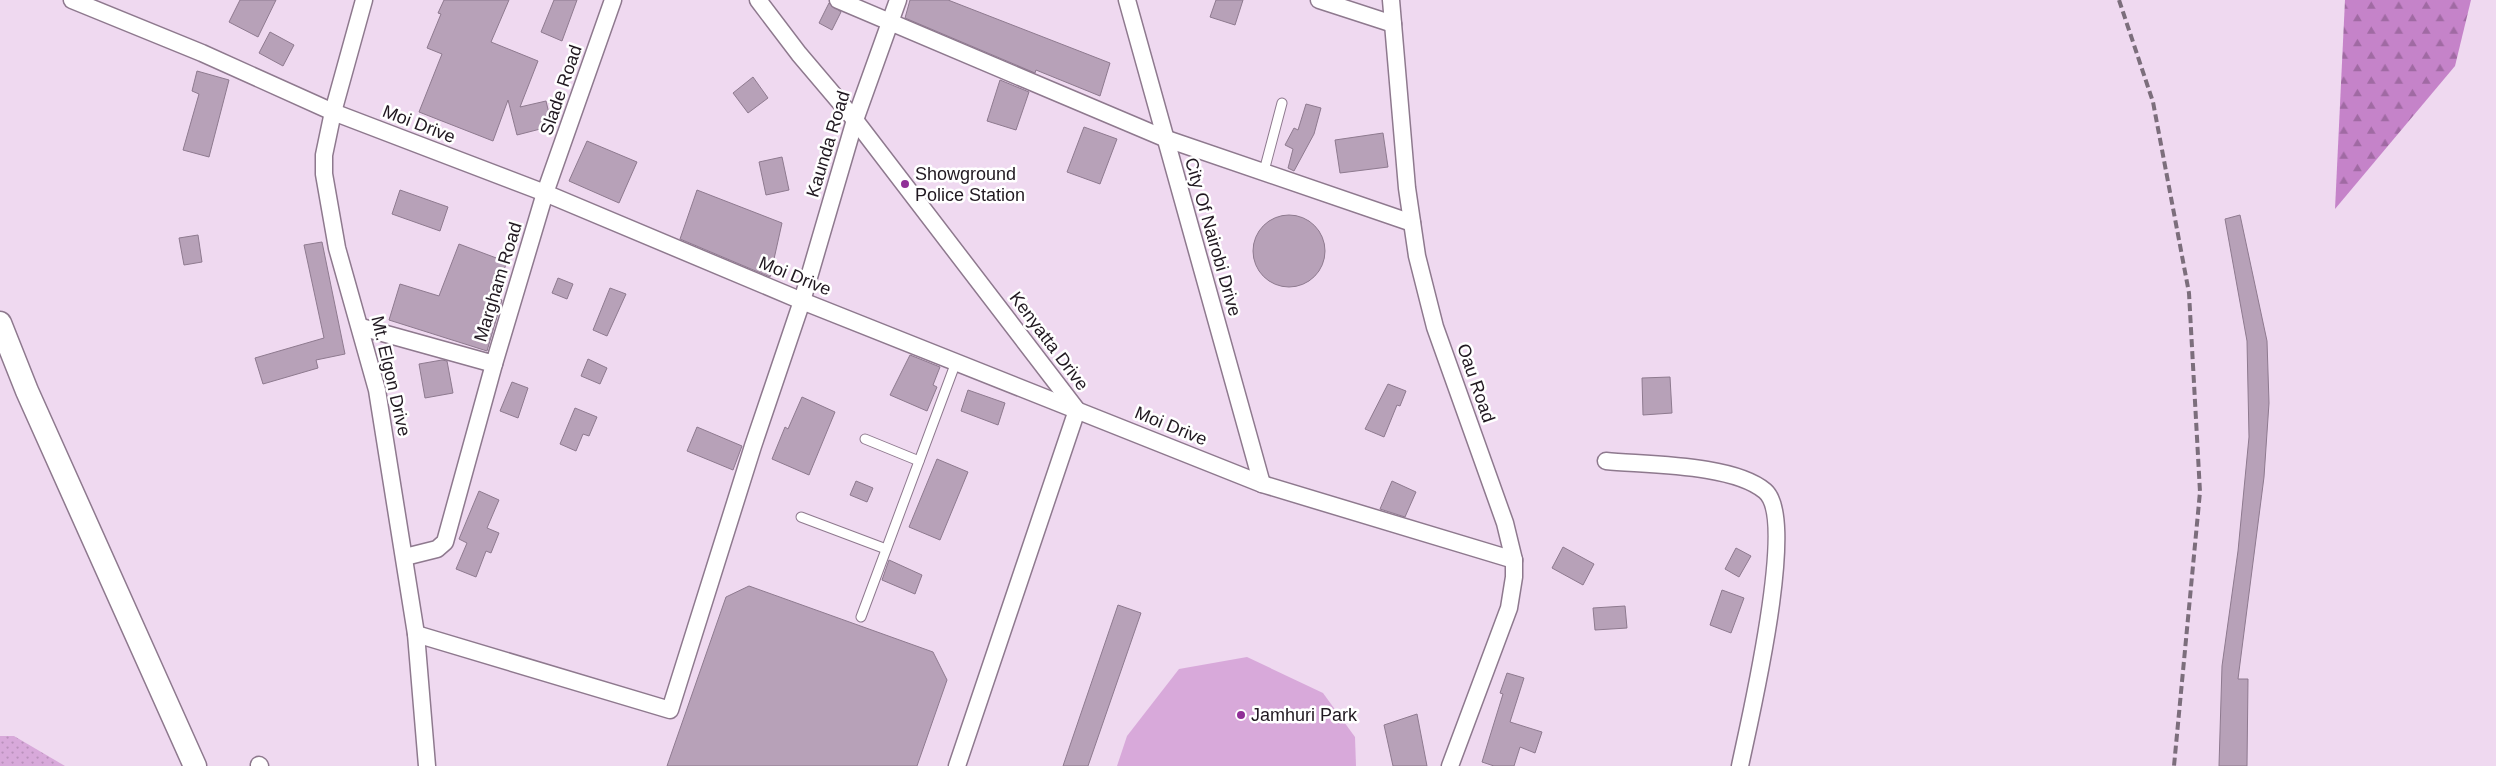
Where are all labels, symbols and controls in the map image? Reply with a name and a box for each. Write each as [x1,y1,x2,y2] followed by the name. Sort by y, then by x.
[536,42,586,138] street label: Slade Road
[802,88,854,200] street label: Kaunda Road
[380,101,458,147] street label: Moi Drive
[1181,155,1245,319] street label: City Of Nairobi Drive
[915,164,1025,205] place label: Showground Police Station
[899,178,911,190] marker: Showground Police Station
[470,220,526,344] street label: Margham Road
[756,252,834,300] street label: Moi Drive
[1005,288,1093,394] street label: Kenyatta Drive
[367,314,415,438] street label: Mt. Elgon Drive
[1453,341,1499,425] street label: Oau Road
[1132,402,1210,450] street label: Moi Drive
[1251,705,1358,725] place label: Jamhuri Park
[1235,709,1247,721] marker: Jamhuri Park

